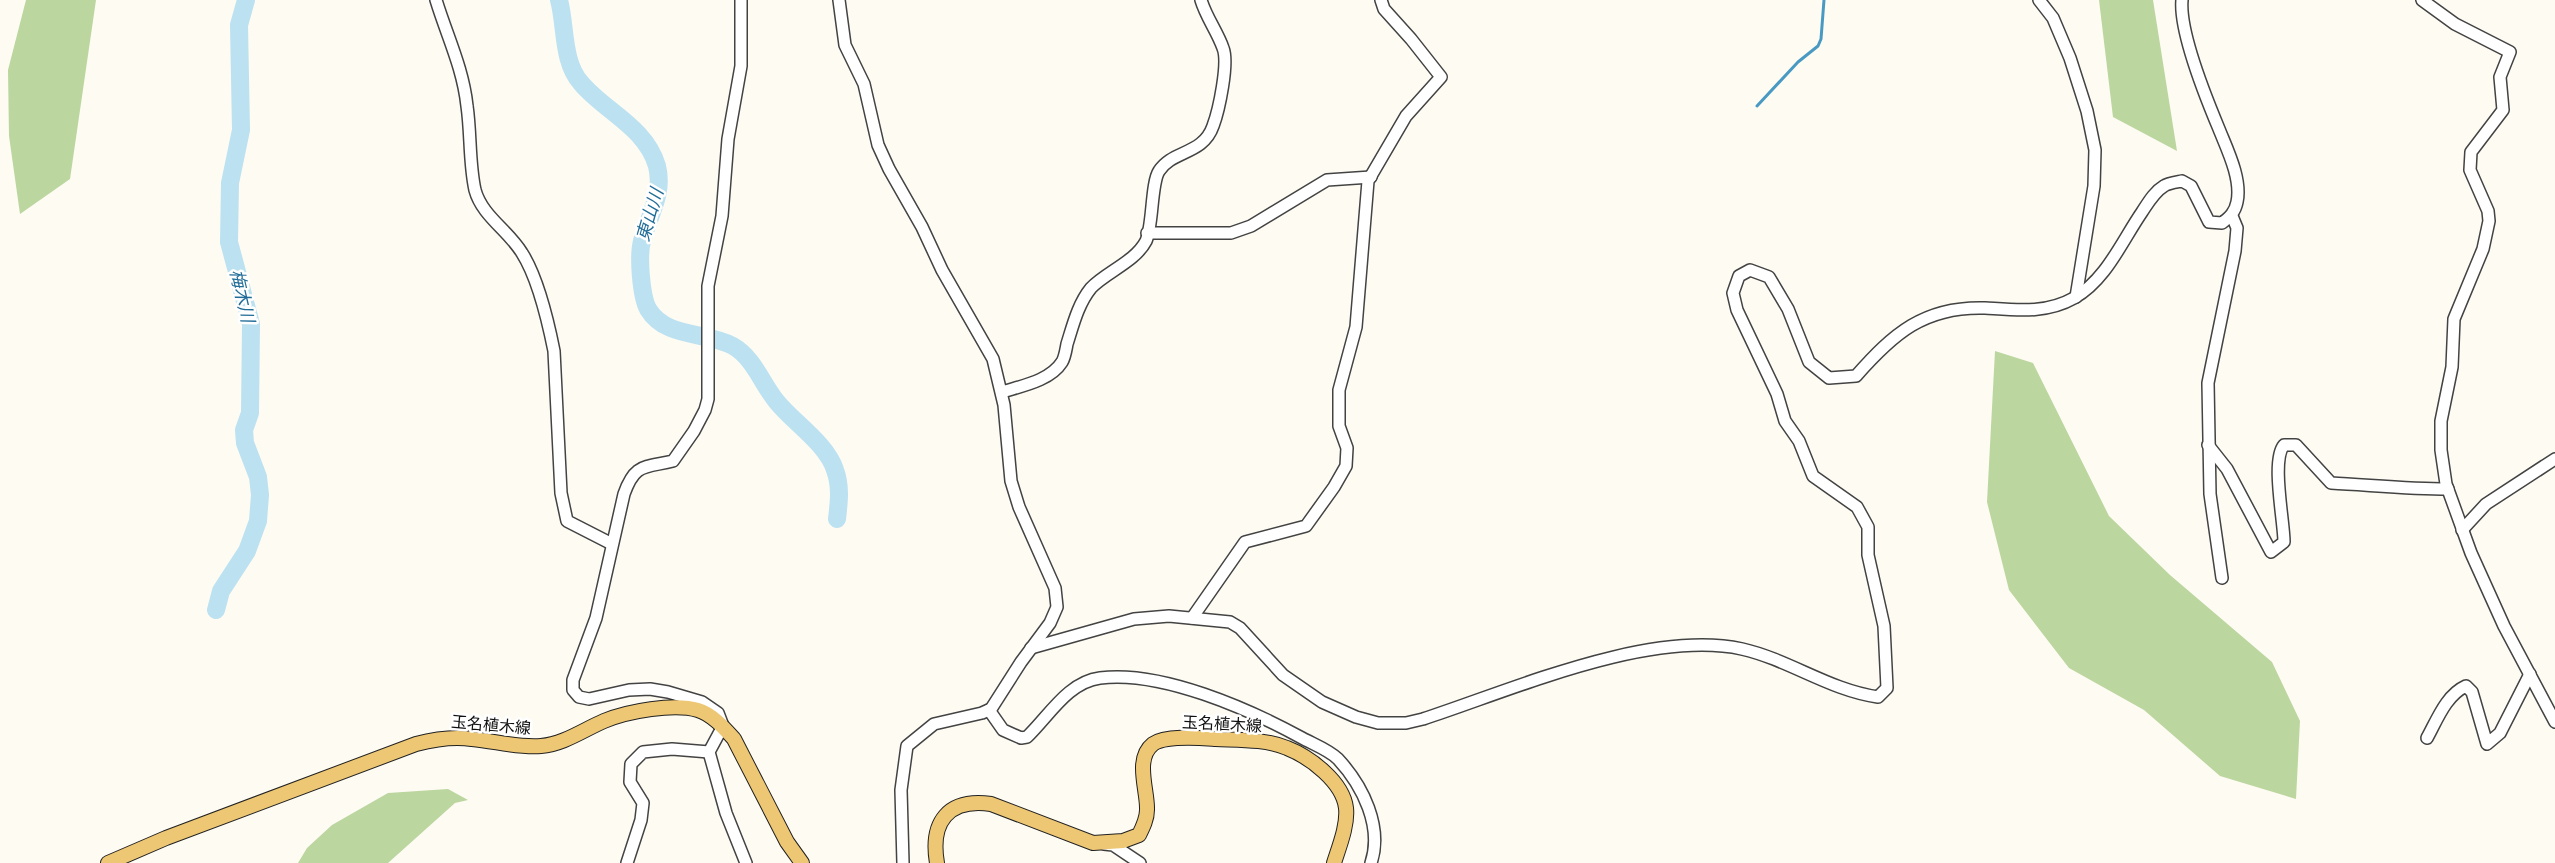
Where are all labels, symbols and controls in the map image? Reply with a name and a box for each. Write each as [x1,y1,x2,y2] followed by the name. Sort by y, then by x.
[633,184,668,244] water label: 東山川
[226,267,258,327] water label: 梅木川
[450,713,532,737] street label: 玉名植木線
[1182,713,1262,735] street label: 玉名植木線

